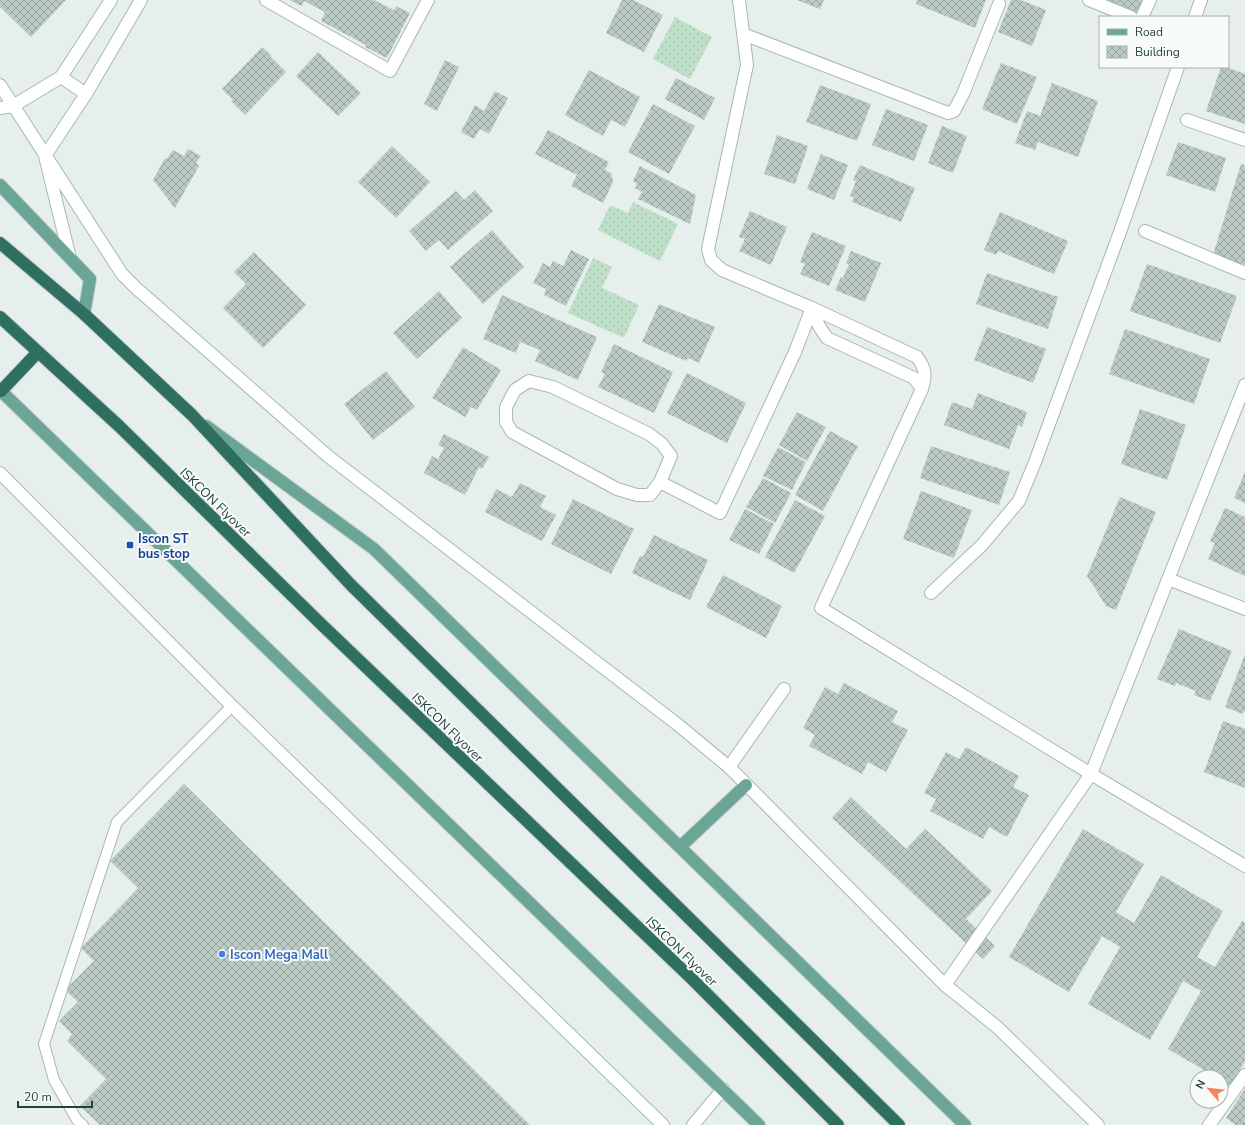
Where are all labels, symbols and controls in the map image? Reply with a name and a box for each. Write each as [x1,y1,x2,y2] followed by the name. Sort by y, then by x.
[1099,16,1229,68] legend
[1135,24,1163,40] text: Road
[1135,44,1180,60] text: Building
[176,464,255,542] street label: ISKCON Flyover
[138,530,190,563] place label: Iscon ST bus stop
[125,540,135,550] marker: Iscon ST bus stop
[408,689,487,767] street label: ISKCON Flyover
[642,913,721,991] street label: ISKCON Flyover
[230,946,329,964] place label: Iscon Mega Mall
[217,949,227,959] marker: Iscon Mega Mall
[1189,1069,1229,1109] north arrow
[1192,1077,1209,1092] text: N
[18,1083,92,1109] scale bar
[24,1089,52,1105] text: 20 m

